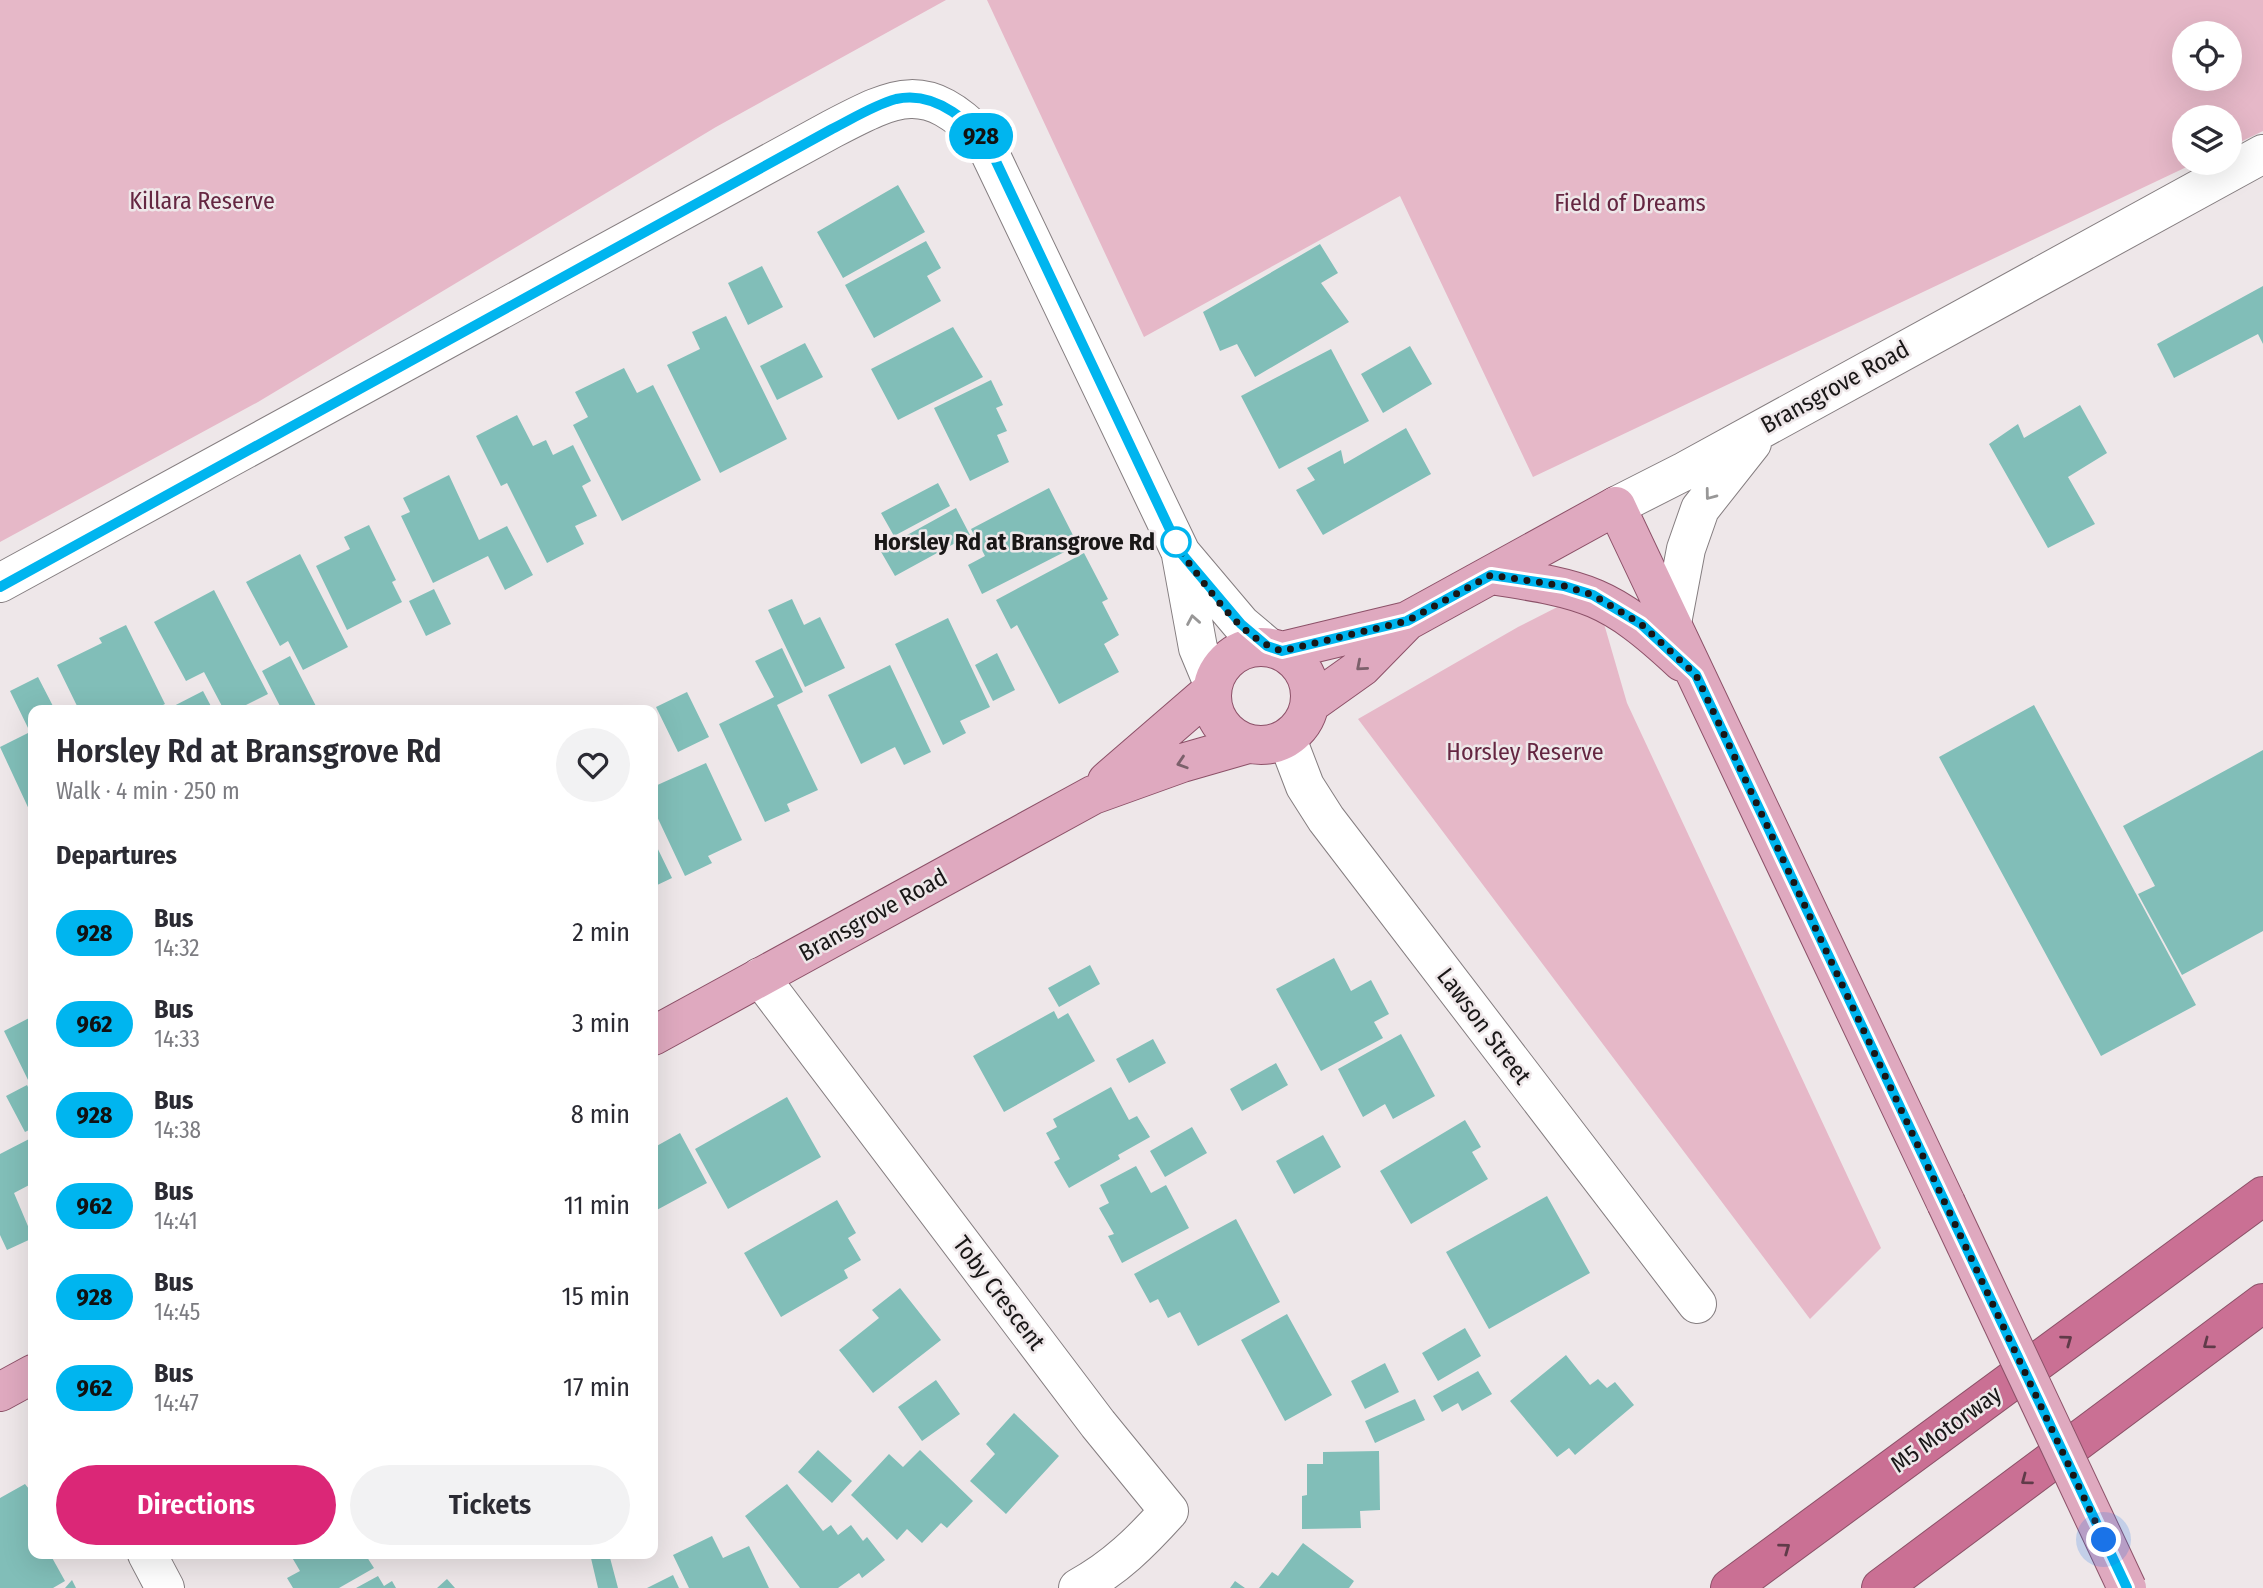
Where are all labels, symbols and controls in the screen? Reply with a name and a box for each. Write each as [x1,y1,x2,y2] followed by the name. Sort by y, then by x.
[2172,21,2242,175] map controls
[2172,21,2242,91] button: locate
[2172,105,2242,175] button: layers
[941,113,1021,159] line badge: 928
[963,122,999,150] text: 928
[129,187,275,215] park label: Killara Reserve
[1554,189,1706,217] park label: Field of Dreams
[1756,335,1914,439] street label: Bransgrove Road
[1706,487,1718,500] one-way arrow
[1161,527,1191,557] marker: Horsley Rd at Bransgrove Rd
[874,528,1155,556] place label: Horsley Rd at Bransgrove Rd
[1186,614,1201,626] one-way arrow
[1357,658,1370,670] one-way arrow
[556,728,630,802] button: heart
[56,731,442,771] text: Horsley Rd at Bransgrove Rd
[1446,738,1604,766] park label: Horsley Reserve
[1177,754,1189,769] one-way arrow
[56,777,240,805] text: Walk · 4 min · 250 m
[56,840,177,871] text: Departures
[794,863,952,967] street label: Bransgrove Road
[154,903,193,934] text: Bus
[572,917,630,948] text: 2 min
[77,919,112,947] text: 928
[154,934,200,962] text: 14:32
[1431,962,1537,1090] street label: Lawson Street
[154,994,193,1025] text: Bus
[572,1008,630,1039] text: 3 min
[77,1010,112,1038] text: 962
[154,1025,200,1053] text: 14:33
[154,1085,193,1116] text: Bus
[571,1099,630,1130] text: 8 min
[77,1101,112,1129] text: 928
[154,1116,201,1144] text: 14:38
[154,1176,193,1207] text: Bus
[564,1190,630,1221] text: 11 min
[77,1192,112,1220] text: 962
[154,1207,198,1235] text: 14:41
[947,1231,1051,1356] street label: Toby Crescent
[154,1267,193,1298] text: Bus
[562,1281,630,1312] text: 15 min
[77,1283,112,1311] text: 928
[154,1298,200,1326] text: 14:45
[2059,1336,2072,1349] one-way arrow
[2203,1336,2216,1348] one-way arrow
[154,1358,193,1389] text: Bus
[563,1372,630,1403] text: 17 min
[77,1374,112,1402] text: 962
[1885,1379,2007,1478] street label: M5 Motorway
[154,1389,199,1417] text: 14:47
[56,1465,336,1545] button: Directions
[350,1465,630,1545] button: Tickets
[2021,1472,2034,1484] one-way arrow
[2086,1522,2121,1557] your location
[1777,1543,1790,1556] one-way arrow

